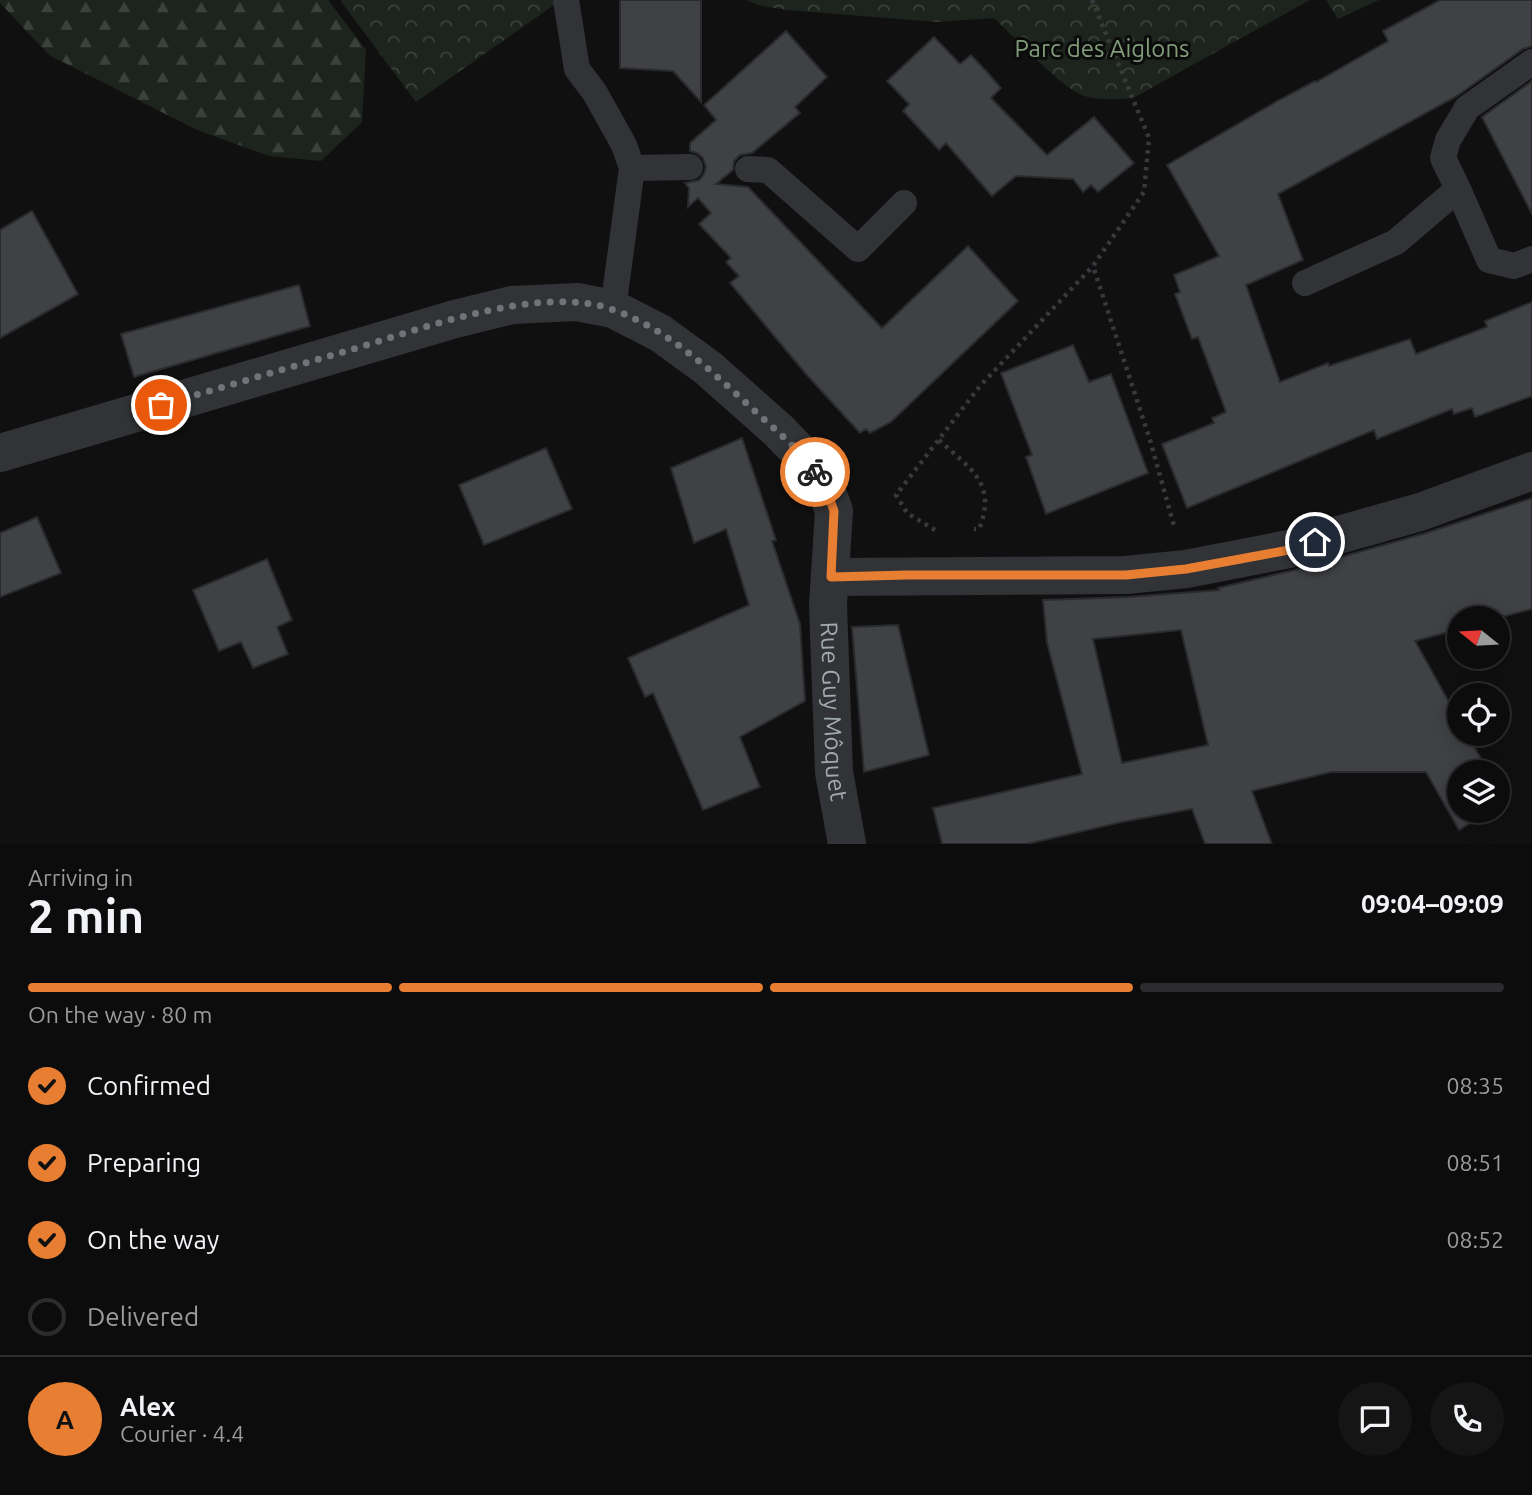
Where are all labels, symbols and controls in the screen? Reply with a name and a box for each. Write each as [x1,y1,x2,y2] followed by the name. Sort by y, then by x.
[1014,35,1190,62] park label: Parc des Aiglons
[131,375,191,435] pin
[142,386,180,424] icon: bag
[780,437,850,507] courier
[796,453,834,491] icon: bike
[1285,512,1345,572] pin
[1296,523,1334,561] icon: home
[1447,606,1510,668] north arrow
[1447,606,1510,823] map controls
[816,621,853,803] street label: Rue Guy Môquet
[1447,683,1510,746] button: locate
[1447,760,1510,823] button: layers
[28,865,133,890] text: Arriving in
[1361,889,1504,918] text: 09:04–09:09
[28,890,144,942] text: 2 min
[28,1002,212,1027] text: On the way · 80 m
[28,1067,66,1105] icon: check
[87,1071,211,1100] text: Confirmed
[1446,1073,1504,1098] text: 08:35
[28,1144,66,1182] icon: check
[87,1148,201,1177] text: Preparing
[1446,1150,1504,1175] text: 08:51
[28,1221,66,1259] icon: check
[87,1225,219,1254] text: On the way
[1446,1227,1504,1252] text: 08:52
[87,1302,199,1331] text: Delivered
[1338,1382,1412,1456] button: chat
[1430,1382,1504,1456] button: phone
[120,1392,175,1421] text: Alex
[56,1405,74,1434] text: A
[120,1421,244,1446] text: Courier · 4.4

